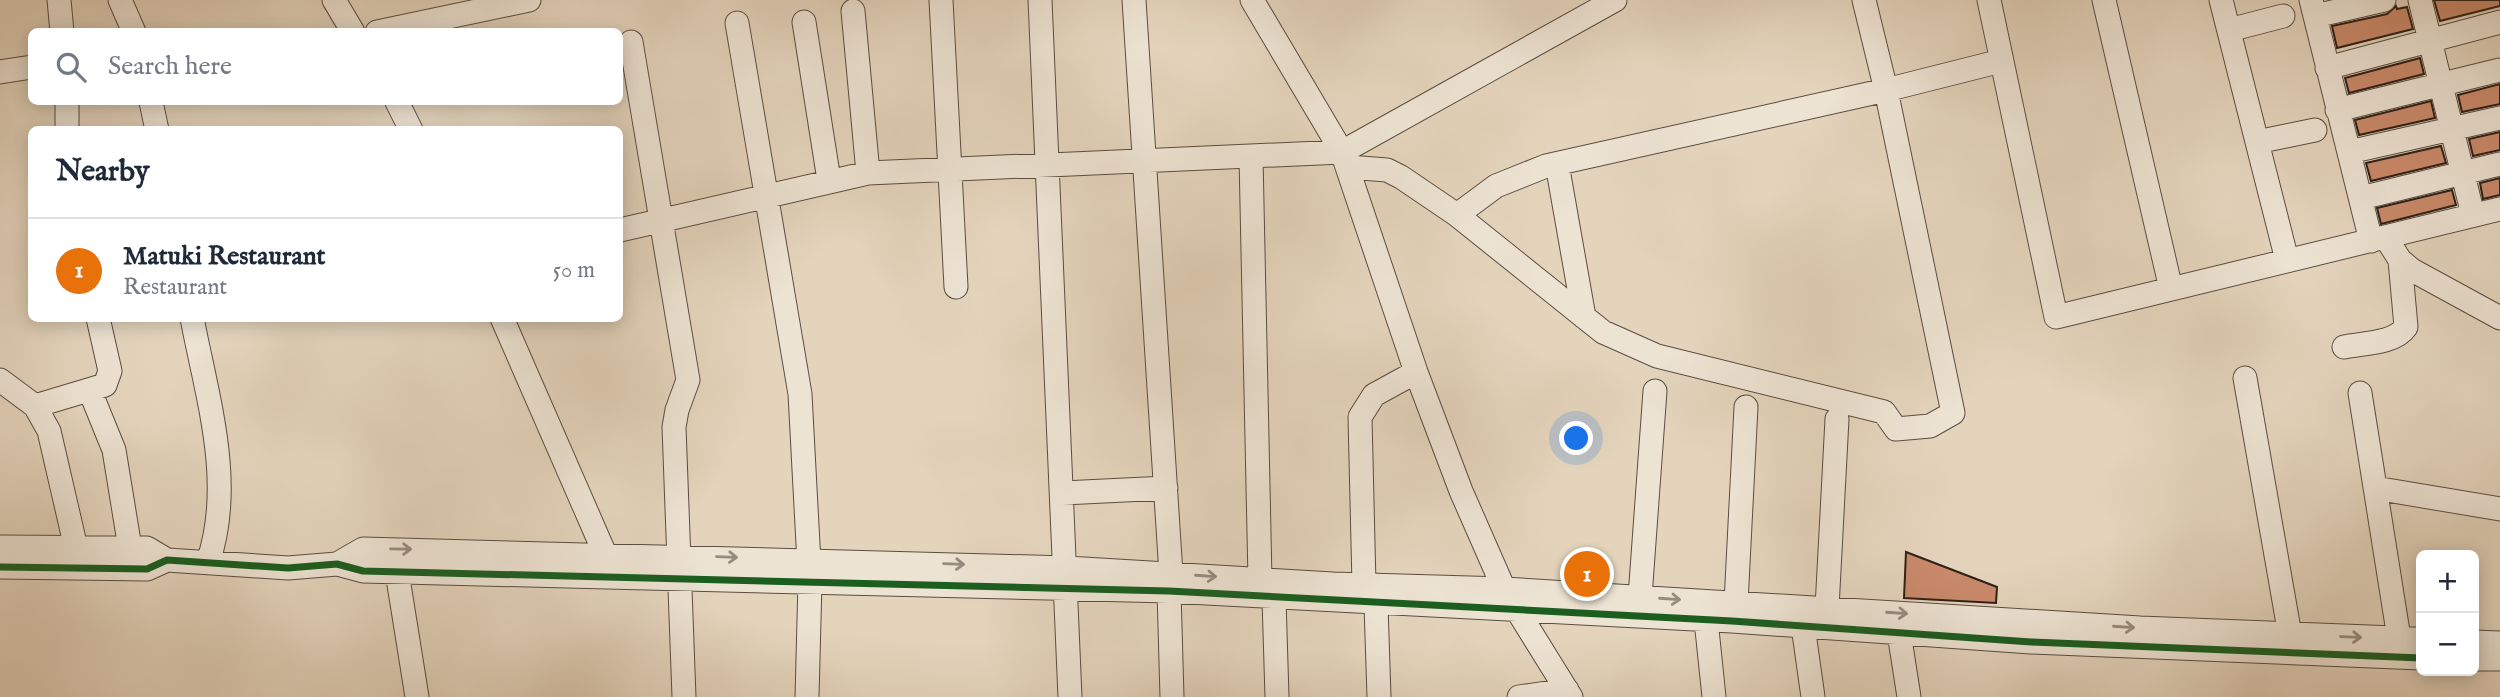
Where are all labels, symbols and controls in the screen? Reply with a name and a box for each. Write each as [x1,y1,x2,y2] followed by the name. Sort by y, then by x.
[28,28,623,105] search box
[52,48,90,86] icon: search
[108,50,232,83] text: Search here
[56,153,149,191] text: Nearby
[123,240,326,273] text: Matuki Restaurant
[75,256,83,285] text: 1
[553,256,595,285] text: 50 m
[123,273,227,302] text: Restaurant
[1559,421,1593,455] your location
[390,543,413,556] one-way arrow
[1564,548,1610,600] pin: 1
[715,550,738,563] one-way arrow
[2416,550,2479,676] map controls
[2416,550,2479,613] button: +
[943,557,966,570] one-way arrow
[1194,570,1217,583] one-way arrow
[1658,593,1681,606] one-way arrow
[1885,606,1908,619] one-way arrow
[2416,613,2479,676] button: −
[2112,621,2135,634] one-way arrow
[2340,630,2363,643] one-way arrow

